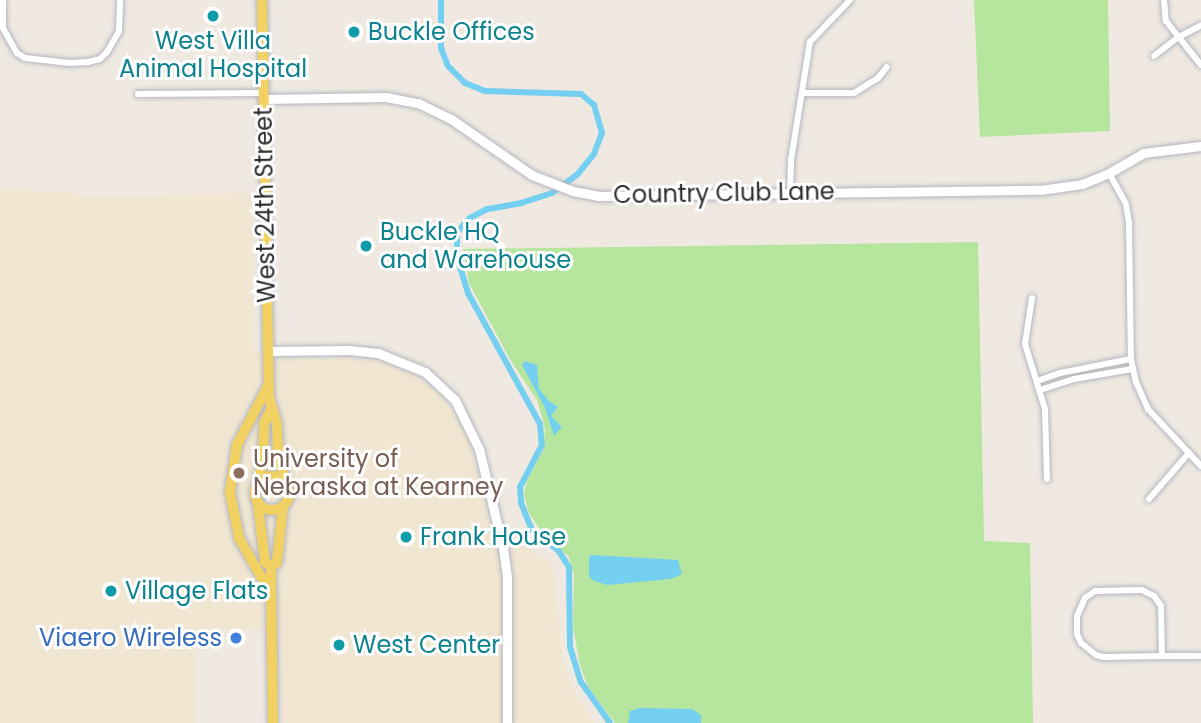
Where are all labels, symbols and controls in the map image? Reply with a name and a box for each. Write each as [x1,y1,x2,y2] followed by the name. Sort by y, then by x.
[205,8,221,24] marker: West Villa Animal Hospital
[368,18,535,46] place label: Buckle Offices
[346,24,362,40] marker: Buckle Offices
[119,27,307,83] place label: West Villa Animal Hospital
[249,107,281,303] street label: West 24th Street
[613,177,835,209] street label: Country Club Lane
[380,218,571,274] place label: Buckle HQ and Warehouse
[358,238,374,254] marker: Buckle HQ and Warehouse
[253,445,503,501] place label: University of Nebraska at Kearney
[231,465,247,481] marker: University of Nebraska at Kearney
[420,523,566,551] place label: Frank House
[398,529,414,545] marker: Frank House
[125,577,268,605] place label: Village Flats
[103,583,119,599] marker: Village Flats
[39,624,222,652] place label: Viaero Wireless
[228,630,244,646] marker: Viaero Wireless
[353,631,500,659] place label: West Center
[331,637,347,653] marker: West Center

